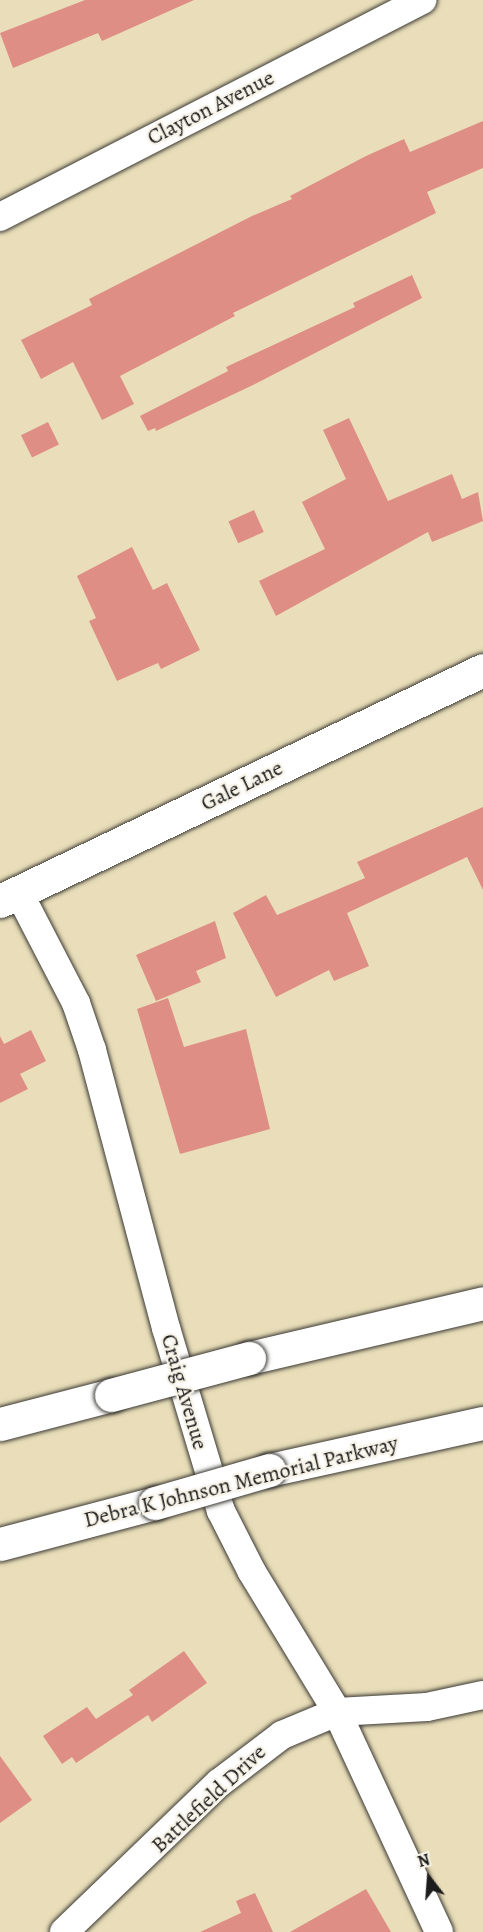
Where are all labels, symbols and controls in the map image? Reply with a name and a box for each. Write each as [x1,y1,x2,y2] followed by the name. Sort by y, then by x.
[143,65,279,151] street label: Clayton Avenue
[197,755,287,817] street label: Gale Lane
[155,1331,213,1453] street label: Craig Avenue
[81,1430,401,1534] street label: Debra K Johnson Memorial Parkway
[146,1739,272,1859] street label: Battlefield Drive
[399,1848,459,1908] north arrow
[415,1849,433,1873] text: N

